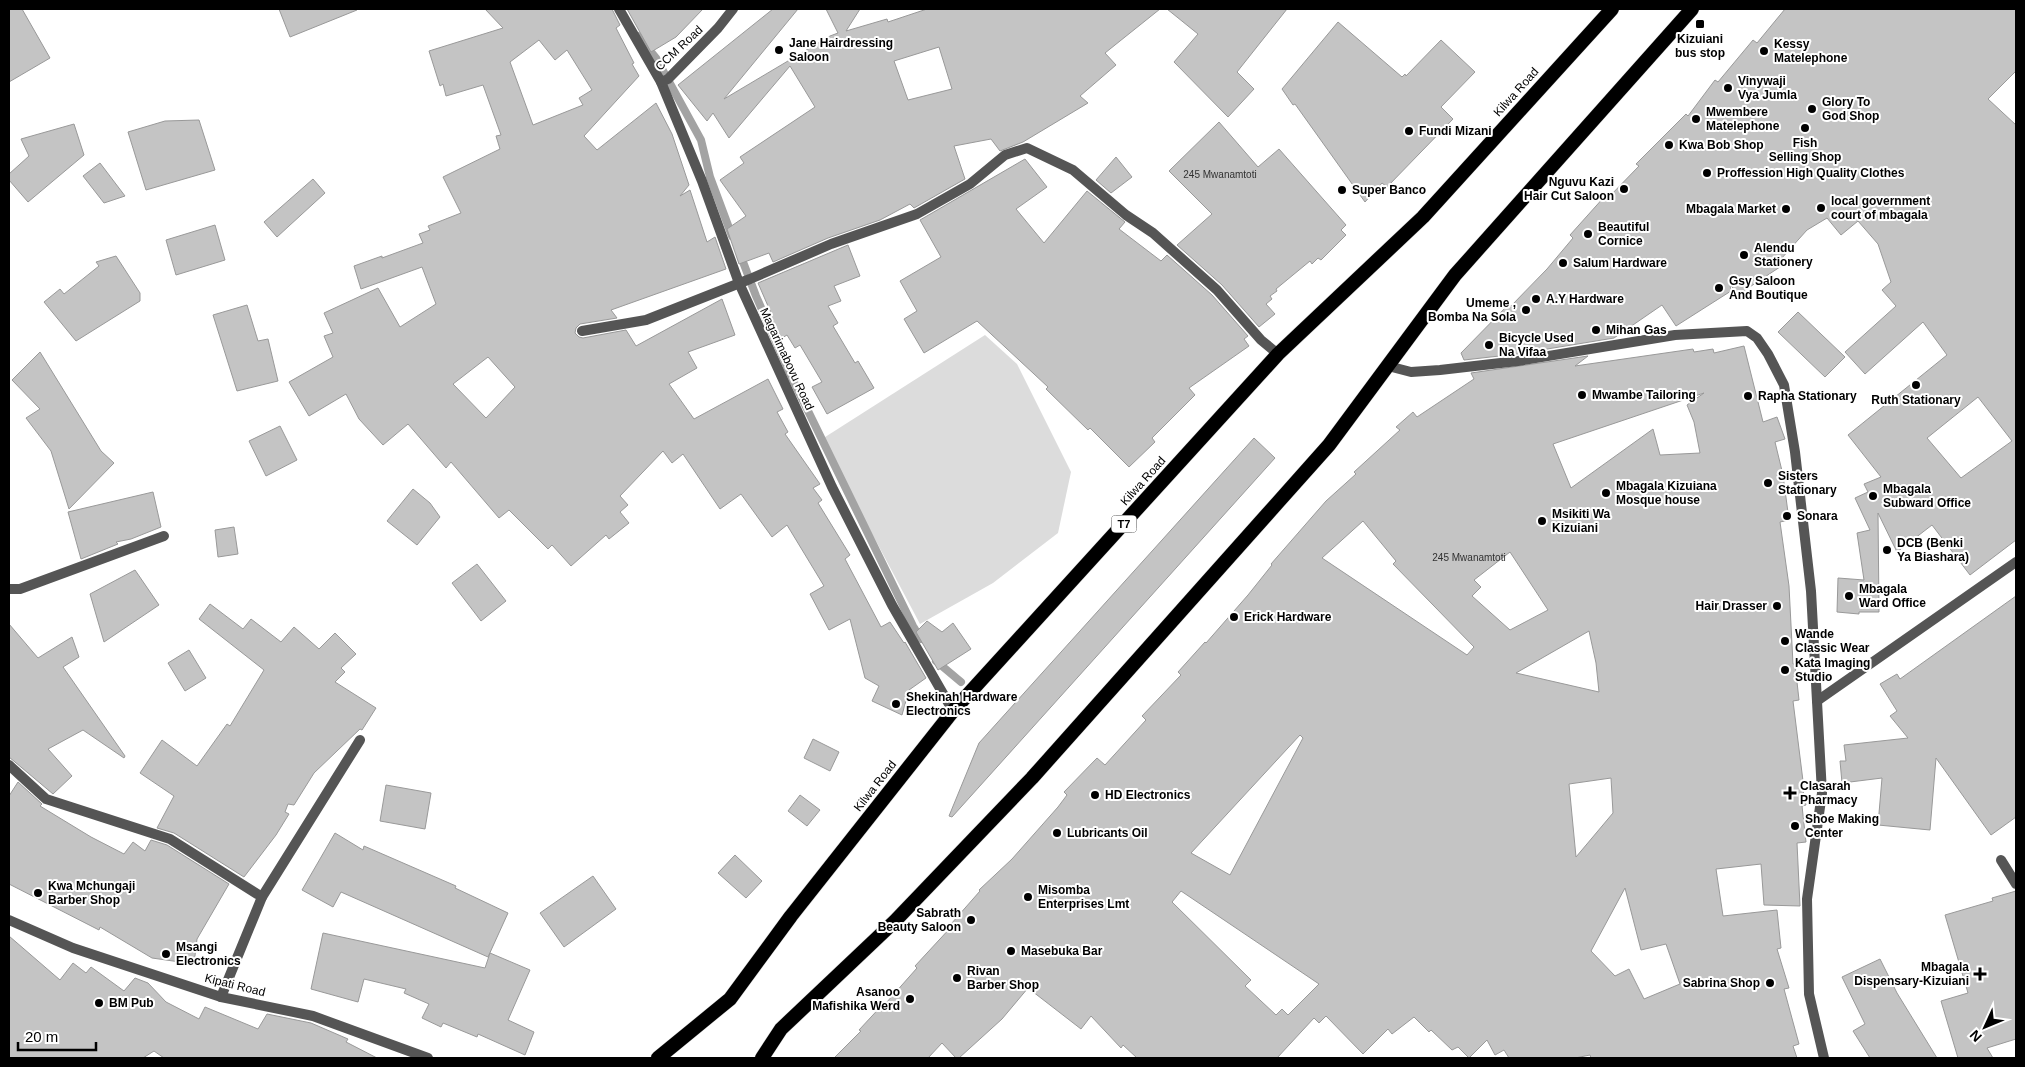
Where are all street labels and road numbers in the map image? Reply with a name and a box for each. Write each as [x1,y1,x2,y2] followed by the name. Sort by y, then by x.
[653,23,705,73] street label: CCM Road
[1490,65,1542,119] street label: Kilwa Road
[757,306,817,412] street label: Magarimabovu Road
[1117,454,1169,508] street label: Kilwa Road
[1112,516,1136,532] road number: T7
[851,758,899,814] street label: Kilwa Road
[203,971,267,999] street label: Kipati Road

